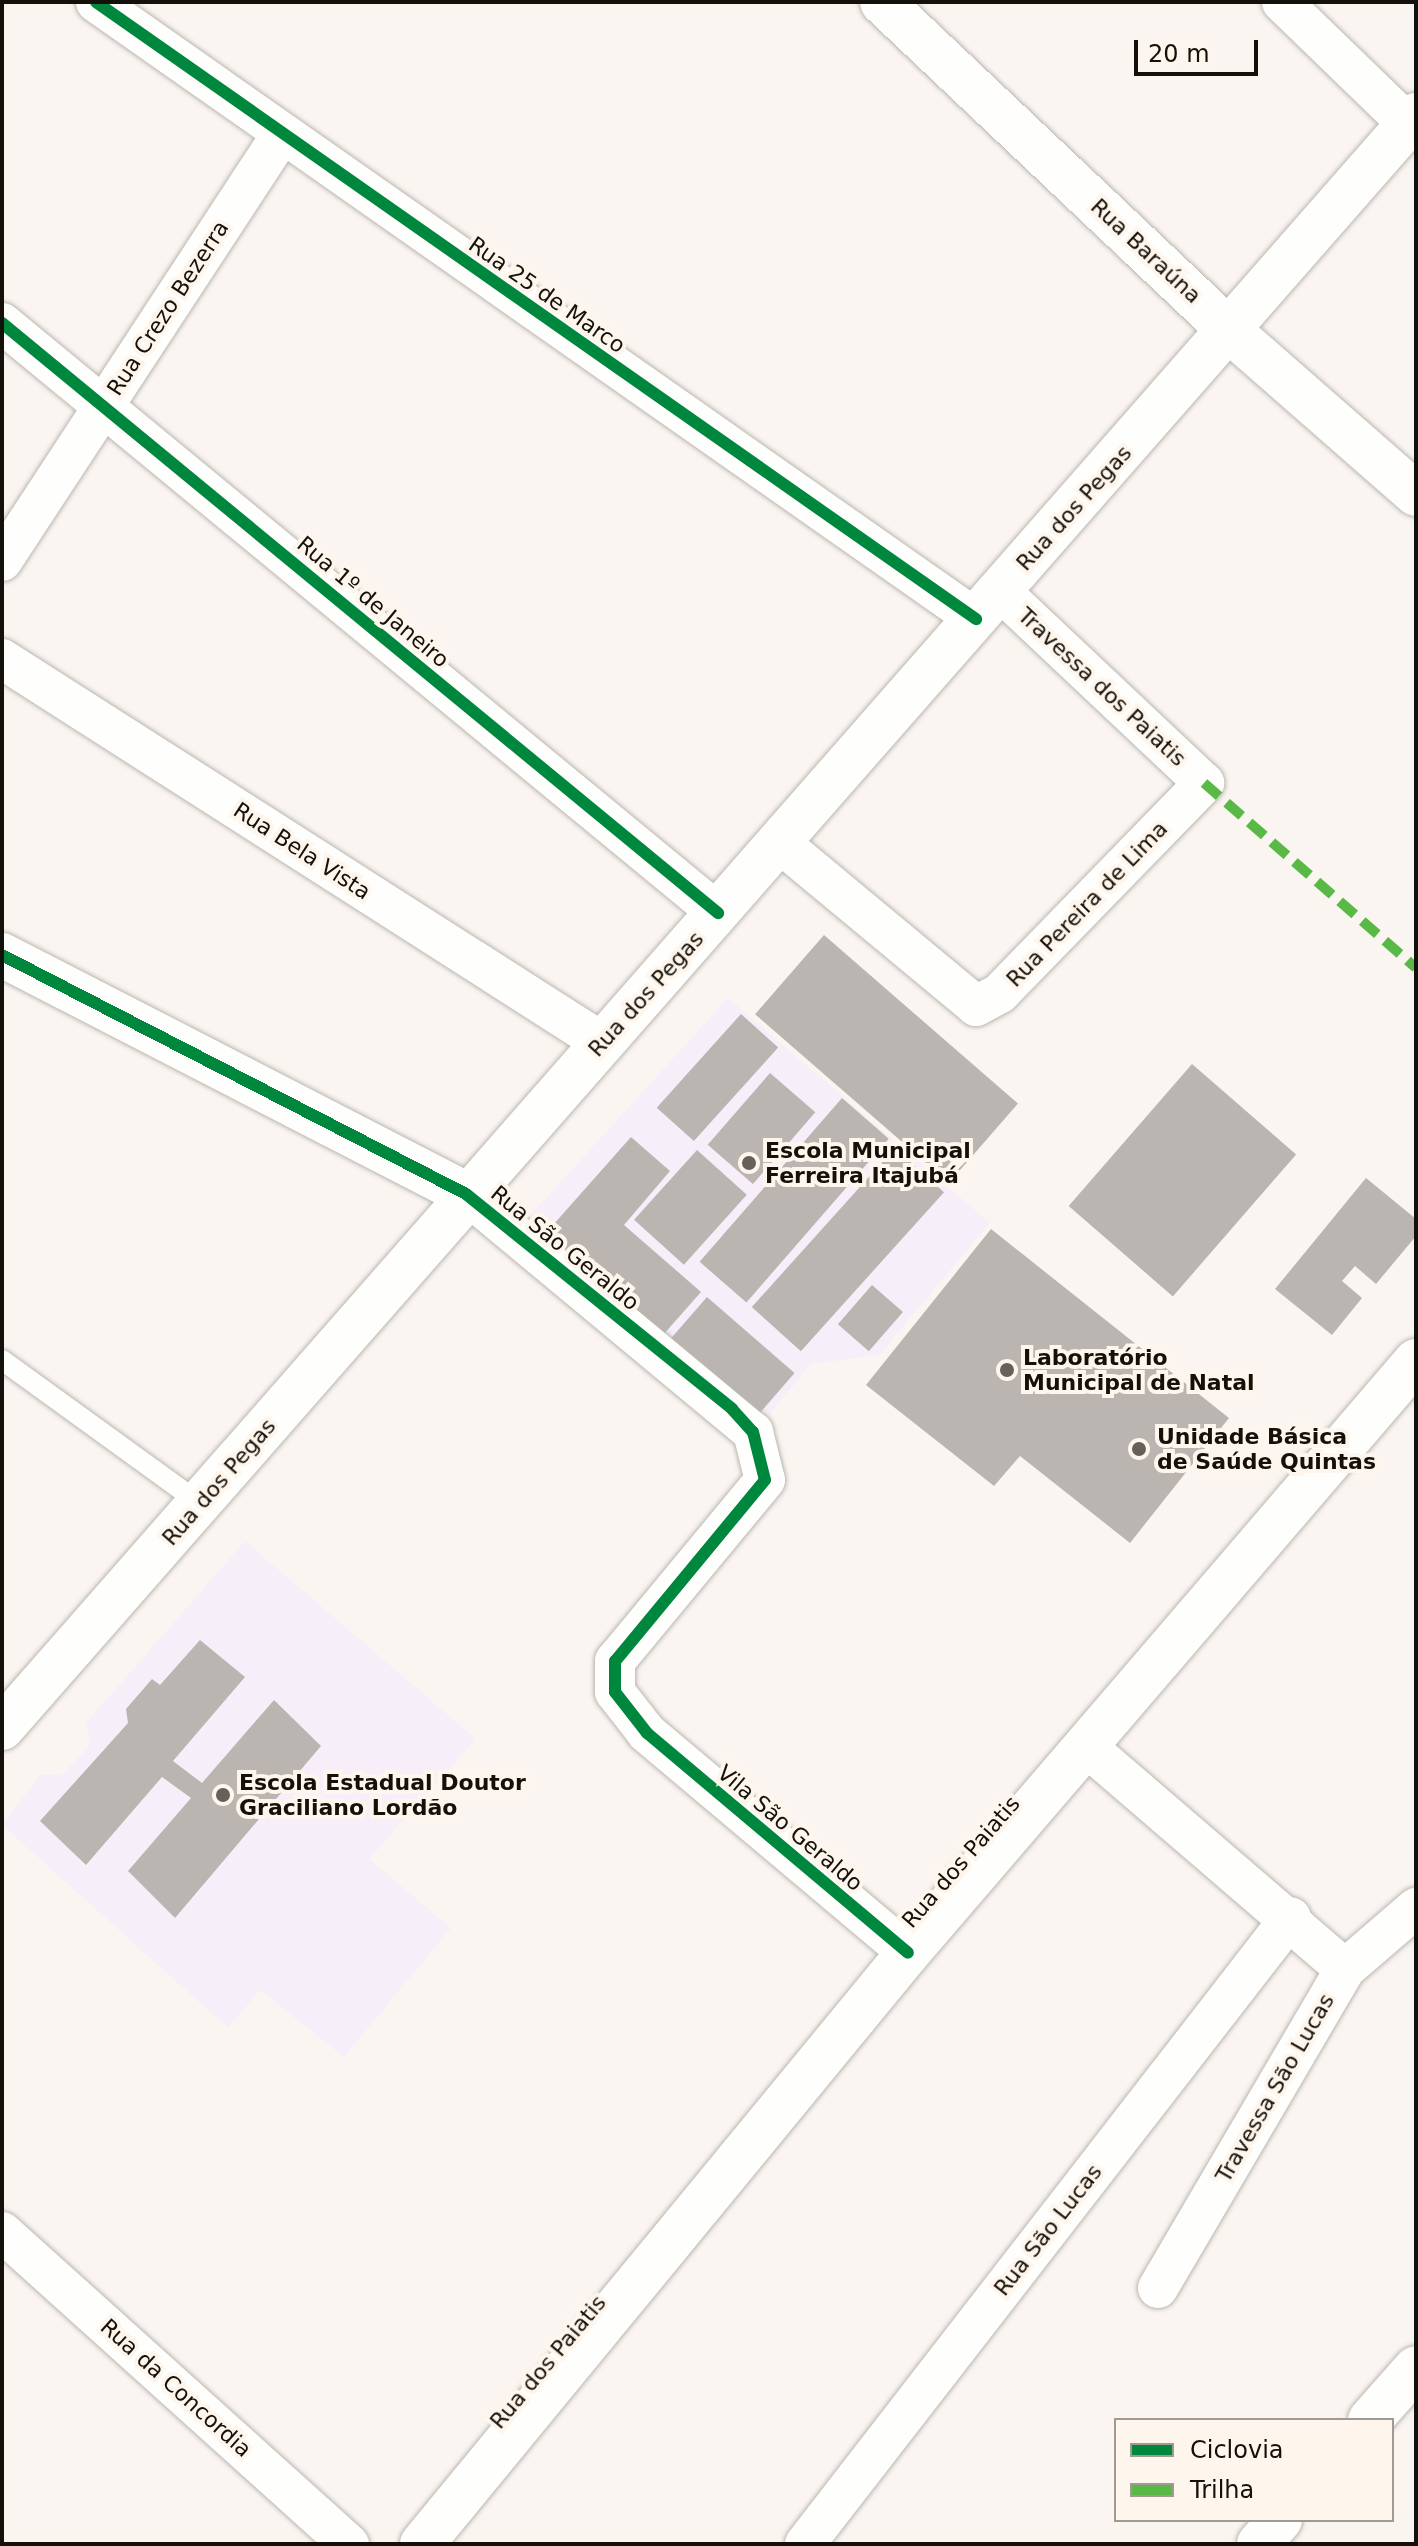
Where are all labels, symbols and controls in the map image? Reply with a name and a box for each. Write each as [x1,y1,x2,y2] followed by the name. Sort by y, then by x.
[1138,24,1262,74] scale bar
[1148,40,1210,68] text: 20 m
[1085,193,1207,309] street label: Rua Baraúna
[102,216,234,400] street label: Rua Crezo Bezerra
[464,231,630,359] street label: Rua 25 de Marco
[1011,440,1137,576] street label: Rua dos Pegas
[292,531,454,673] street label: Rua 1º de Janeiro
[1013,602,1191,772] street label: Travessa dos Paiatis
[228,797,376,905] street label: Rua Bela Vista
[1001,816,1173,992] street label: Rua Pereira de Lima
[583,926,709,1062] street label: Rua dos Pegas
[765,1137,971,1188] place label: Escola Municipal Ferreira Itajubá
[740,1154,758,1172] marker: Escola Municipal Ferreira Itajubá
[485,1180,645,1316] street label: Rua São Geraldo
[1023,1344,1255,1396] place label: Laboratório Municipal de Natal
[998,1361,1016,1379] marker: Laboratório Municipal de Natal
[157,1413,281,1551] street label: Rua dos Pegas
[1157,1423,1376,1474] place label: Unidade Básica de Saúde Quintas
[1128,1438,1150,1460] marker: Unidade Básica de Saúde Quintas
[712,1759,868,1897] street label: Vila São Geraldo
[239,1769,526,1820] place label: Escola Estadual Doutor Graciliano Lordão
[214,1786,232,1804] marker: Escola Estadual Doutor Graciliano Lordão
[897,1791,1025,1933] street label: Rua dos Paiatis
[1210,1989,1340,2187] street label: Travessa São Lucas
[989,2159,1107,2301] street label: Rua São Lucas
[484,2290,612,2434] street label: Rua dos Paiatis
[95,2313,257,2463] street label: Rua da Concordia
[1114,2418,1394,2522] legend
[1190,2436,1284,2464] text: Ciclovia
[1190,2476,1254,2504] text: Trilha

